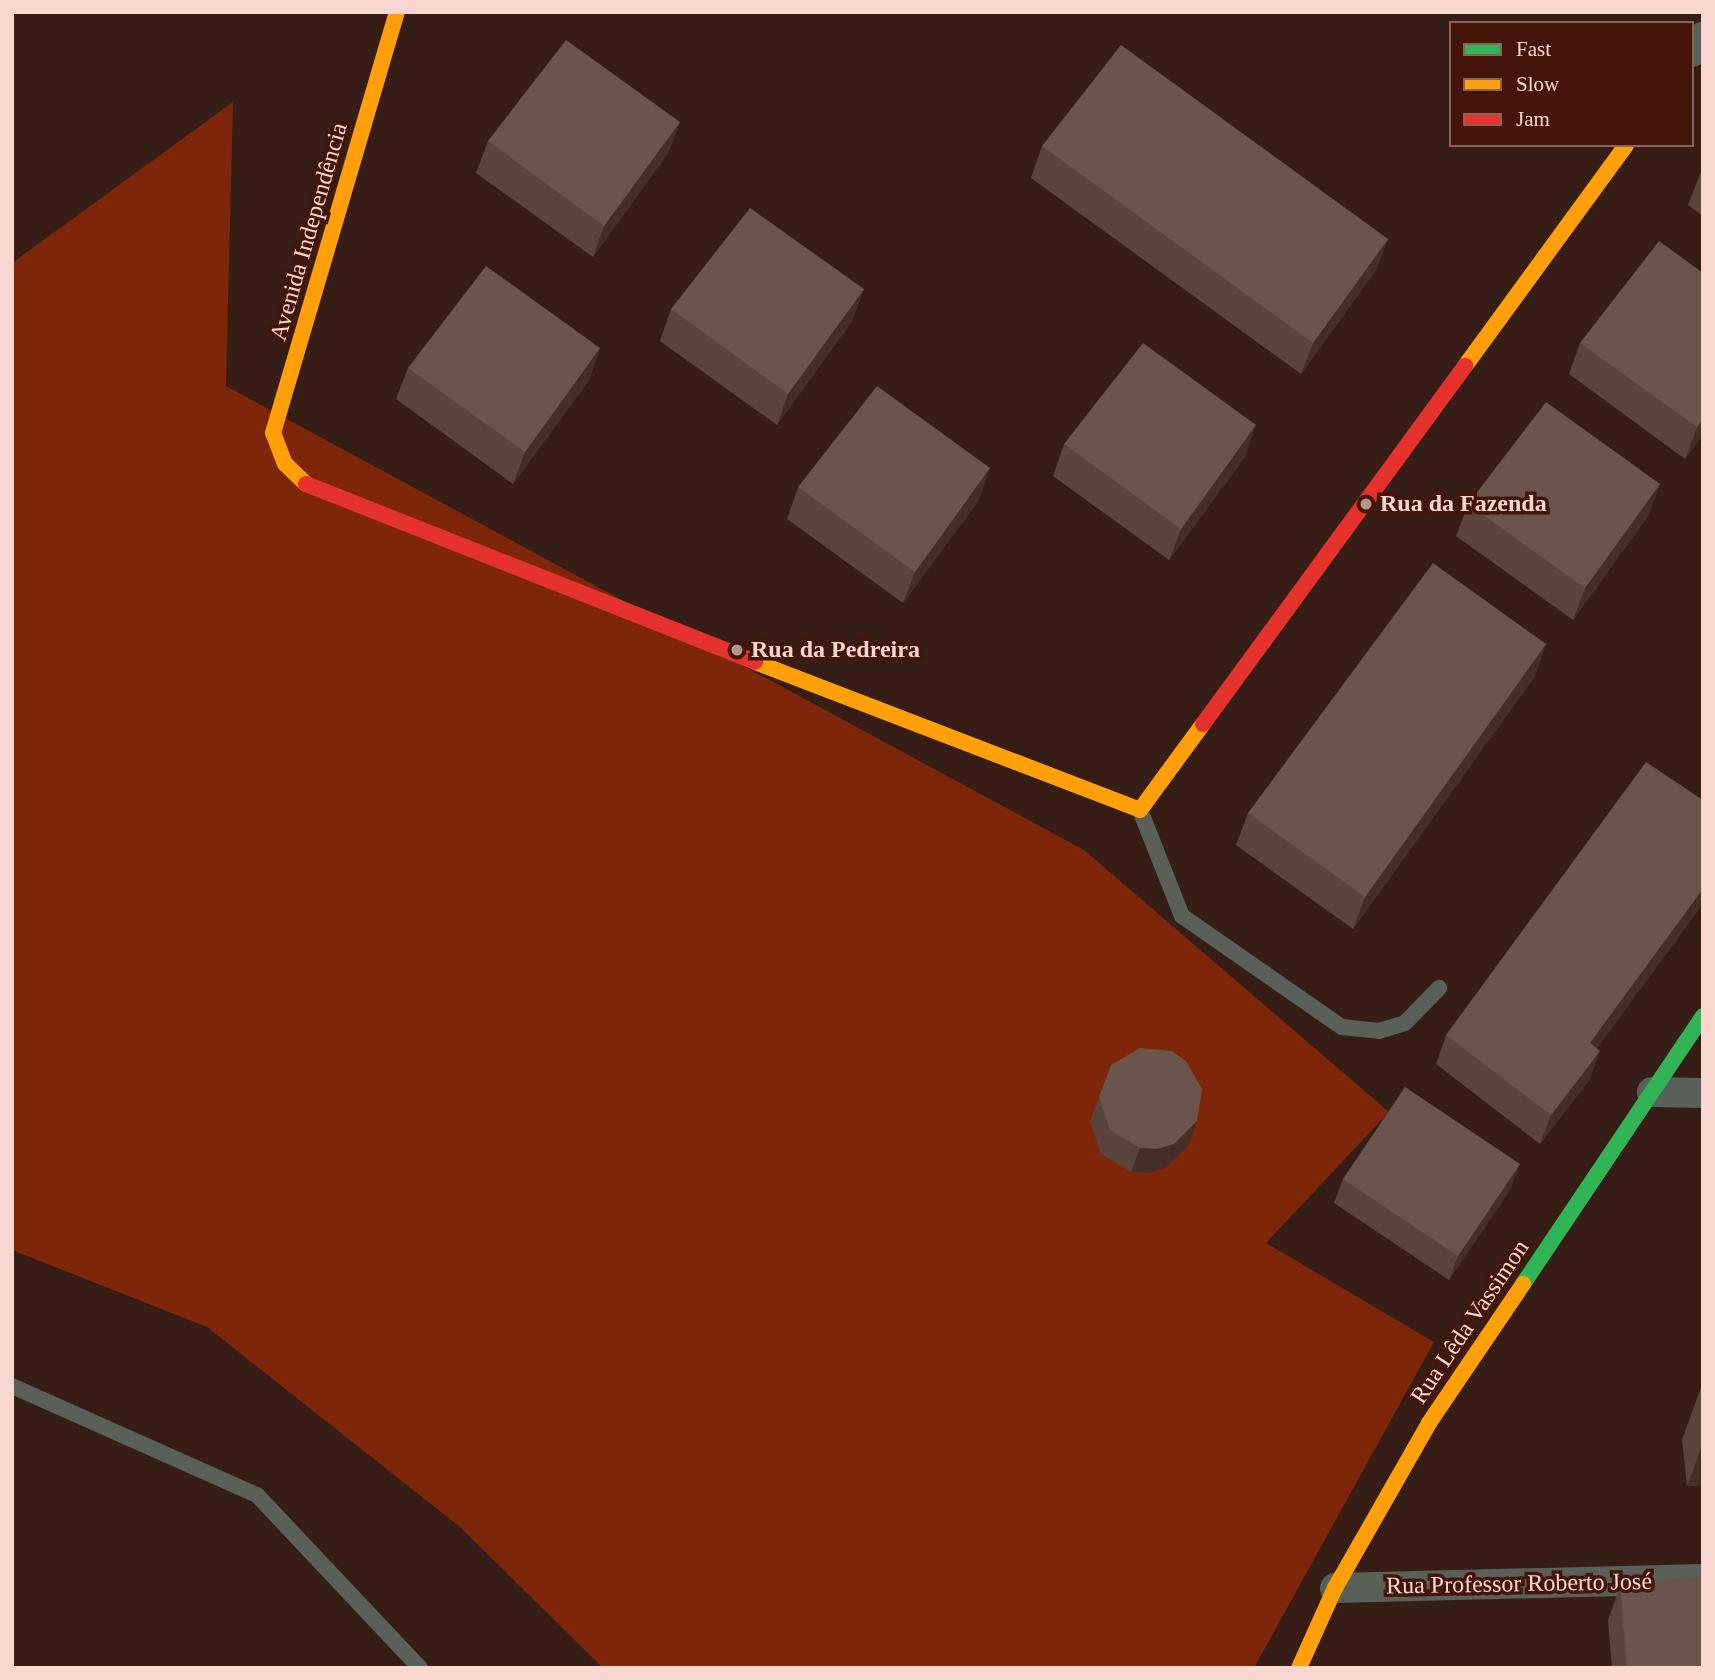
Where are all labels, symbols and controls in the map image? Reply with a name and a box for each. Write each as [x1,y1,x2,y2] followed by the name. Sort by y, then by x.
[1449,21,1694,147] legend
[1516,37,1551,61] text: Fast
[1516,72,1559,96] text: Slow
[1516,107,1550,131] text: Jam
[264,120,354,344] street label: Avenida Independência
[1380,490,1547,518] place label: Rua da Fazenda
[1358,496,1374,512] marker: Rua da Fazenda
[751,636,920,664] place label: Rua da Pedreira
[729,642,745,658] marker: Rua da Pedreira
[1404,1234,1536,1410] street label: Rua Lêda Vassimon
[1386,1567,1652,1601] street label: Rua Professor Roberto José

